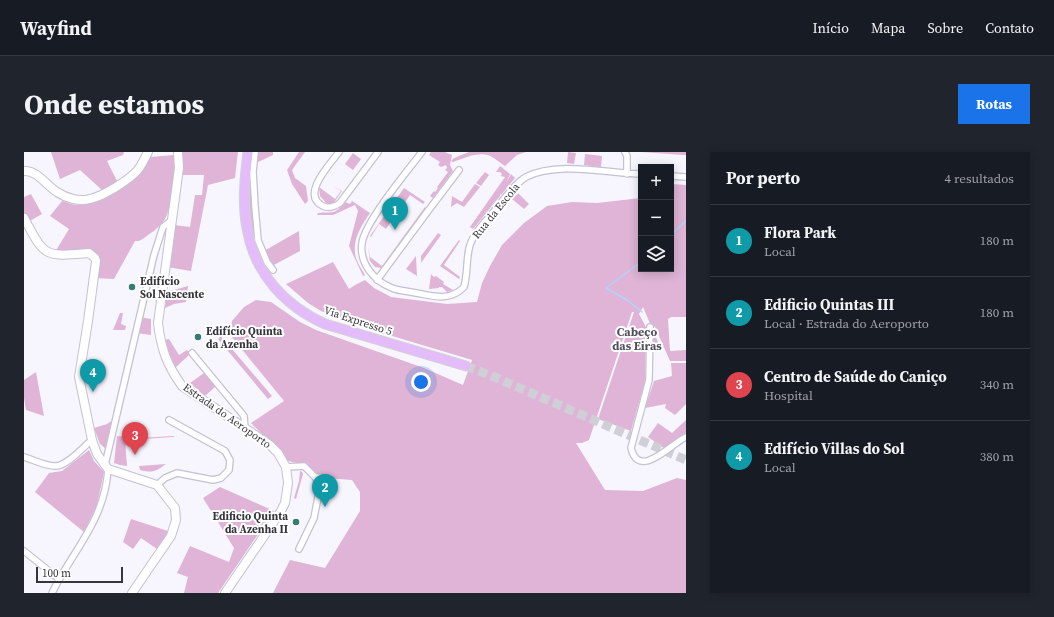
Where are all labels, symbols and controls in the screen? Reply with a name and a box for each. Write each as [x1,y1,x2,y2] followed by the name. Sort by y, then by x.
[20,15,92,41] text: Wayfind
[812,18,849,38] text: Início
[871,18,905,38] text: Mapa
[927,18,963,38] text: Sobre
[985,18,1034,38] text: Contato
[958,84,1030,124] button: Rotas
[24,85,204,123] text: Onde estamos
[638,164,674,272] map controls
[638,164,674,200] button: +
[726,166,800,190] text: Por perto
[944,170,1014,187] text: 4 resultados
[469,180,523,242] street label: Rua da Escola
[382,197,408,230] pin: 1
[638,200,674,236] button: −
[764,222,836,243] text: Flora Park
[735,232,743,249] text: 1
[980,232,1014,249] text: 180 m
[638,236,674,272] button: layers
[764,243,796,260] text: Local
[140,274,204,302] place label: Edifício Sol Nascente
[127,282,137,292] marker: Edifício Sol Nascente
[764,294,894,315] text: Edificio Quintas III
[322,303,395,339] street label: Via Expresso 5
[735,304,743,321] text: 2
[980,304,1014,321] text: 180 m
[764,315,929,332] text: Local · Estrada do Aeroporto
[206,324,283,352] place label: Edifício Quinta da Azenha
[612,324,662,354] district label: Cabeço das Eiras
[193,332,203,342] marker: Edifício Quinta da Azenha
[80,359,106,392] pin: 4
[764,366,947,387] text: Centro de Saúde do Caniço
[411,372,431,392] your location
[735,376,743,393] text: 3
[980,376,1014,393] text: 340 m
[180,380,274,452] street label: Estrada do Aeroporto
[764,387,813,404] text: Hospital
[122,422,148,455] pin: 3
[764,438,905,459] text: Edifício Villas do Sol
[735,448,743,465] text: 4
[980,448,1014,465] text: 380 m
[764,459,796,476] text: Local
[312,474,338,507] pin: 2
[213,509,288,537] place label: Edificio Quinta da Azenha II
[291,517,301,527] marker: Edificio Quinta da Azenha II
[36,565,123,584] scale bar
[42,566,71,581] text: 100 m

